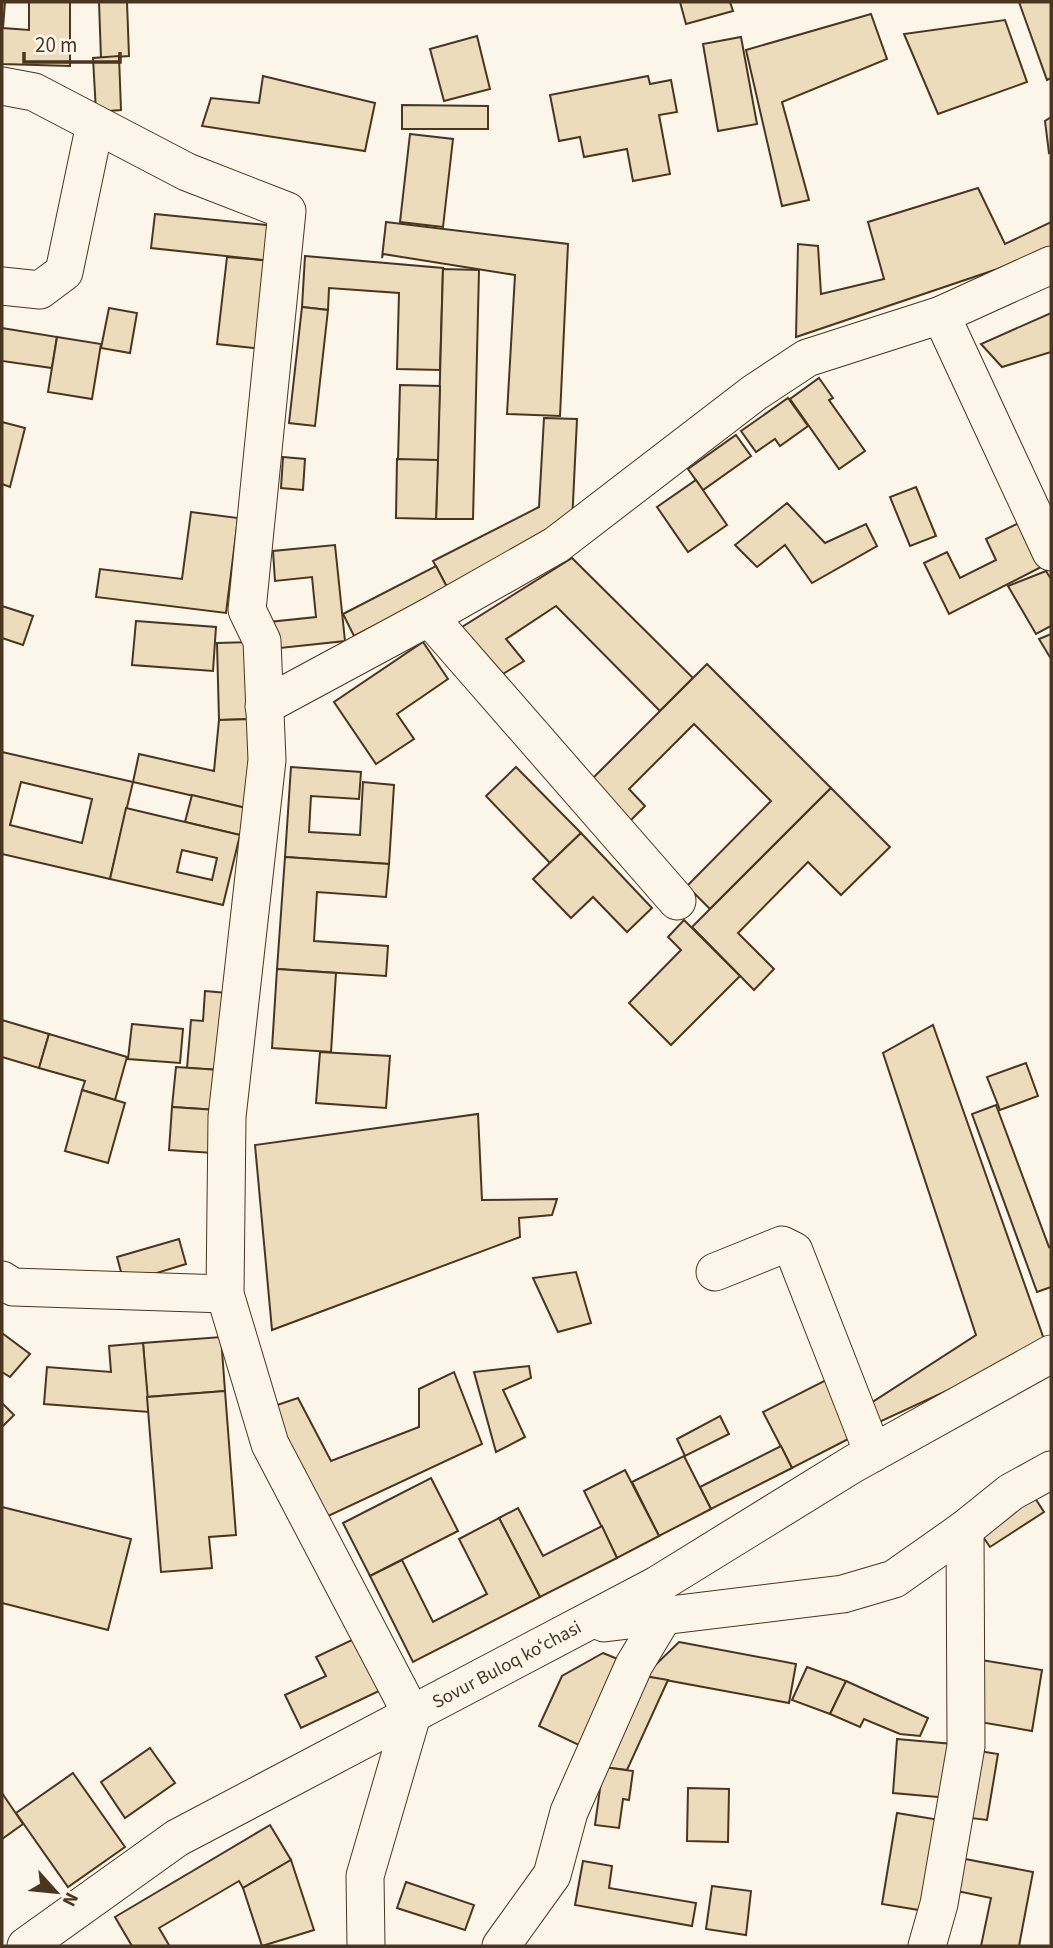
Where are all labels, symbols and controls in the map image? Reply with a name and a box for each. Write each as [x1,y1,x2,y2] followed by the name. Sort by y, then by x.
[24,21,121,65] scale bar
[35,30,77,60] text: 20 m
[428,1614,586,1716] street label: Sovur Buloq koʻchasi
[21,1857,91,1927] north arrow
[55,1887,85,1911] text: N

